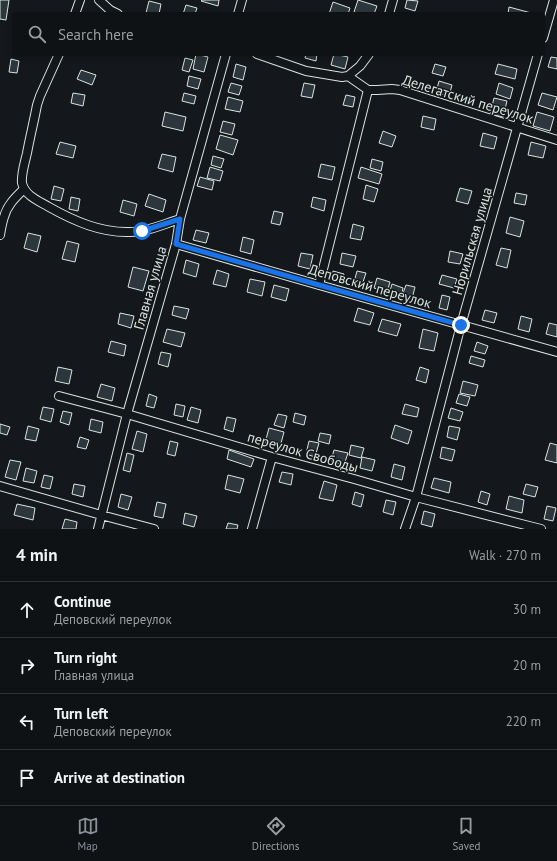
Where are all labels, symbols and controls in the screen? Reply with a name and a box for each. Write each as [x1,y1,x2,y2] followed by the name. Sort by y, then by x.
[12,12,545,56] search box
[26,23,48,45] icon: search
[58,25,134,44] text: Search here
[400,70,536,128] street label: Делегатский переулок
[448,185,496,297] street label: Норильская улица
[133,222,151,240] route start
[129,244,171,332] street label: Главная улица
[307,260,434,312] street label: Деповский переулок
[452,316,470,334] route end
[245,428,361,476] street label: переулок Свободы
[16,544,57,566] text: 4 min
[469,547,541,564] text: Walk · 270 m
[54,592,111,611] text: Continue
[16,599,38,621] icon: ahead
[513,601,541,618] text: 30 m
[54,611,172,628] text: Деповский переулок
[54,648,117,667] text: Turn right
[16,655,38,677] icon: right
[513,657,541,674] text: 20 m
[54,667,134,684] text: Главная улица
[54,704,108,723] text: Turn left
[16,711,38,733] icon: left
[506,713,541,730] text: 220 m
[54,723,172,740] text: Деповский переулок
[16,767,38,789] icon: arrive
[54,768,185,787] text: Arrive at destination
[77,815,99,853] tab: Map
[252,815,299,853] tab: Directions
[452,815,480,853] tab: Saved

